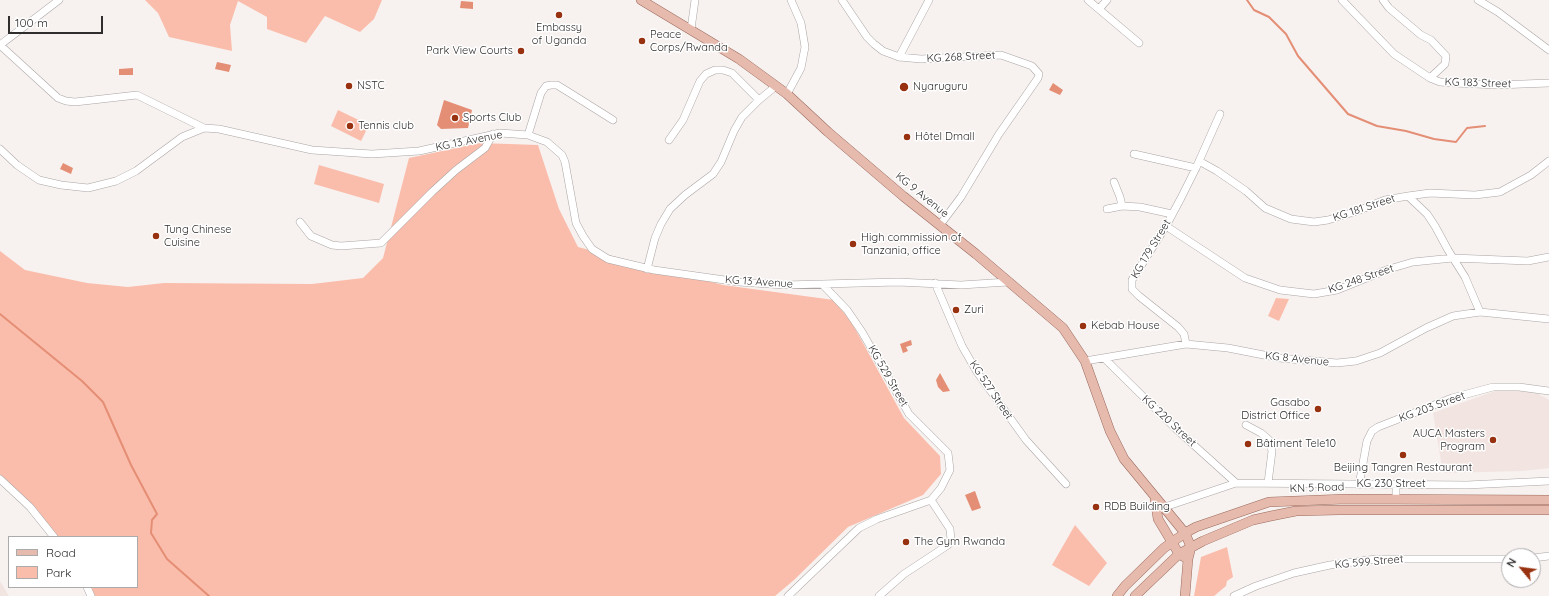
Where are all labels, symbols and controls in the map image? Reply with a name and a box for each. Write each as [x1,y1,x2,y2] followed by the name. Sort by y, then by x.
[10,8,105,34] scale bar
[554,10,564,20] marker: Embassy of Uganda
[15,15,48,30] text: 100 m
[532,21,586,47] place label: Embassy of Uganda
[650,28,728,54] place label: Peace Corps/Rwanda
[637,36,647,46] marker: Peace Corps/Rwanda
[426,44,513,58] place label: Park View Courts
[516,46,526,56] marker: Park View Courts
[926,49,996,65] street label: KG 268 Street
[1444,75,1512,91] street label: KG 183 Street
[357,79,385,93] place label: NSTC
[913,80,968,94] place label: Nyaruguru
[344,81,354,91] marker: NSTC
[898,81,910,93] marker: Nyaruguru
[463,111,521,125] place label: Sports Club
[450,113,460,123] marker: Sports Club
[358,119,414,133] place label: Tennis club
[345,121,355,131] marker: Tennis club
[434,128,504,154] street label: KG 13 Avenue
[915,130,975,144] place label: Hôtel Dmall
[902,132,912,142] marker: Hôtel Dmall
[893,170,951,220] street label: KG 9 Avenue
[1331,192,1397,224] street label: KG 181 Street
[1128,217,1174,281] street label: KG 179 Street
[164,223,232,249] place label: Tung Chinese Cuisine
[151,231,161,241] marker: Tung Chinese Cuisine
[861,231,961,257] place label: High commission of Tanzania, office
[848,239,858,249] marker: High commission of Tanzania, office
[1326,262,1396,296] street label: KG 248 Street
[725,273,793,291] street label: KG 13 Avenue
[964,303,984,317] place label: Zuri
[951,305,961,315] marker: Zuri
[1091,319,1160,333] place label: Kebab House
[1078,321,1088,331] marker: Kebab House
[865,343,911,409] street label: KG 529 Street
[1264,349,1330,369] street label: KG 8 Avenue
[966,358,1016,422] street label: KG 527 Street
[1397,389,1467,425] street label: KG 203 Street
[1139,392,1199,450] street label: KG 220 Street
[1241,396,1310,422] place label: Gasabo District Office
[1313,404,1323,414] marker: Gasabo District Office
[1413,427,1485,453] place label: AUCA Masters Program
[1488,435,1498,445] marker: AUCA Masters Program
[1256,437,1336,451] place label: Bâtiment Tele10
[1243,439,1253,449] marker: Bâtiment Tele10
[1398,450,1408,460] marker: Beijing Tangren Restaurant
[1334,461,1472,475] place label: Beijing Tangren Restaurant
[1356,477,1426,491] street label: KG 230 Street
[1289,480,1345,496] street label: KN 5 Road
[1104,500,1170,514] place label: RDB Building
[1091,502,1101,512] marker: RDB Building
[914,535,1005,549] place label: The Gym Rwanda
[8,536,138,588] legend
[901,537,911,547] marker: The Gym Rwanda
[46,545,76,560] text: Road
[1501,548,1541,588] north arrow
[1334,552,1404,572] street label: KG 599 Street
[1503,556,1519,570] text: N
[46,565,71,580] text: Park

